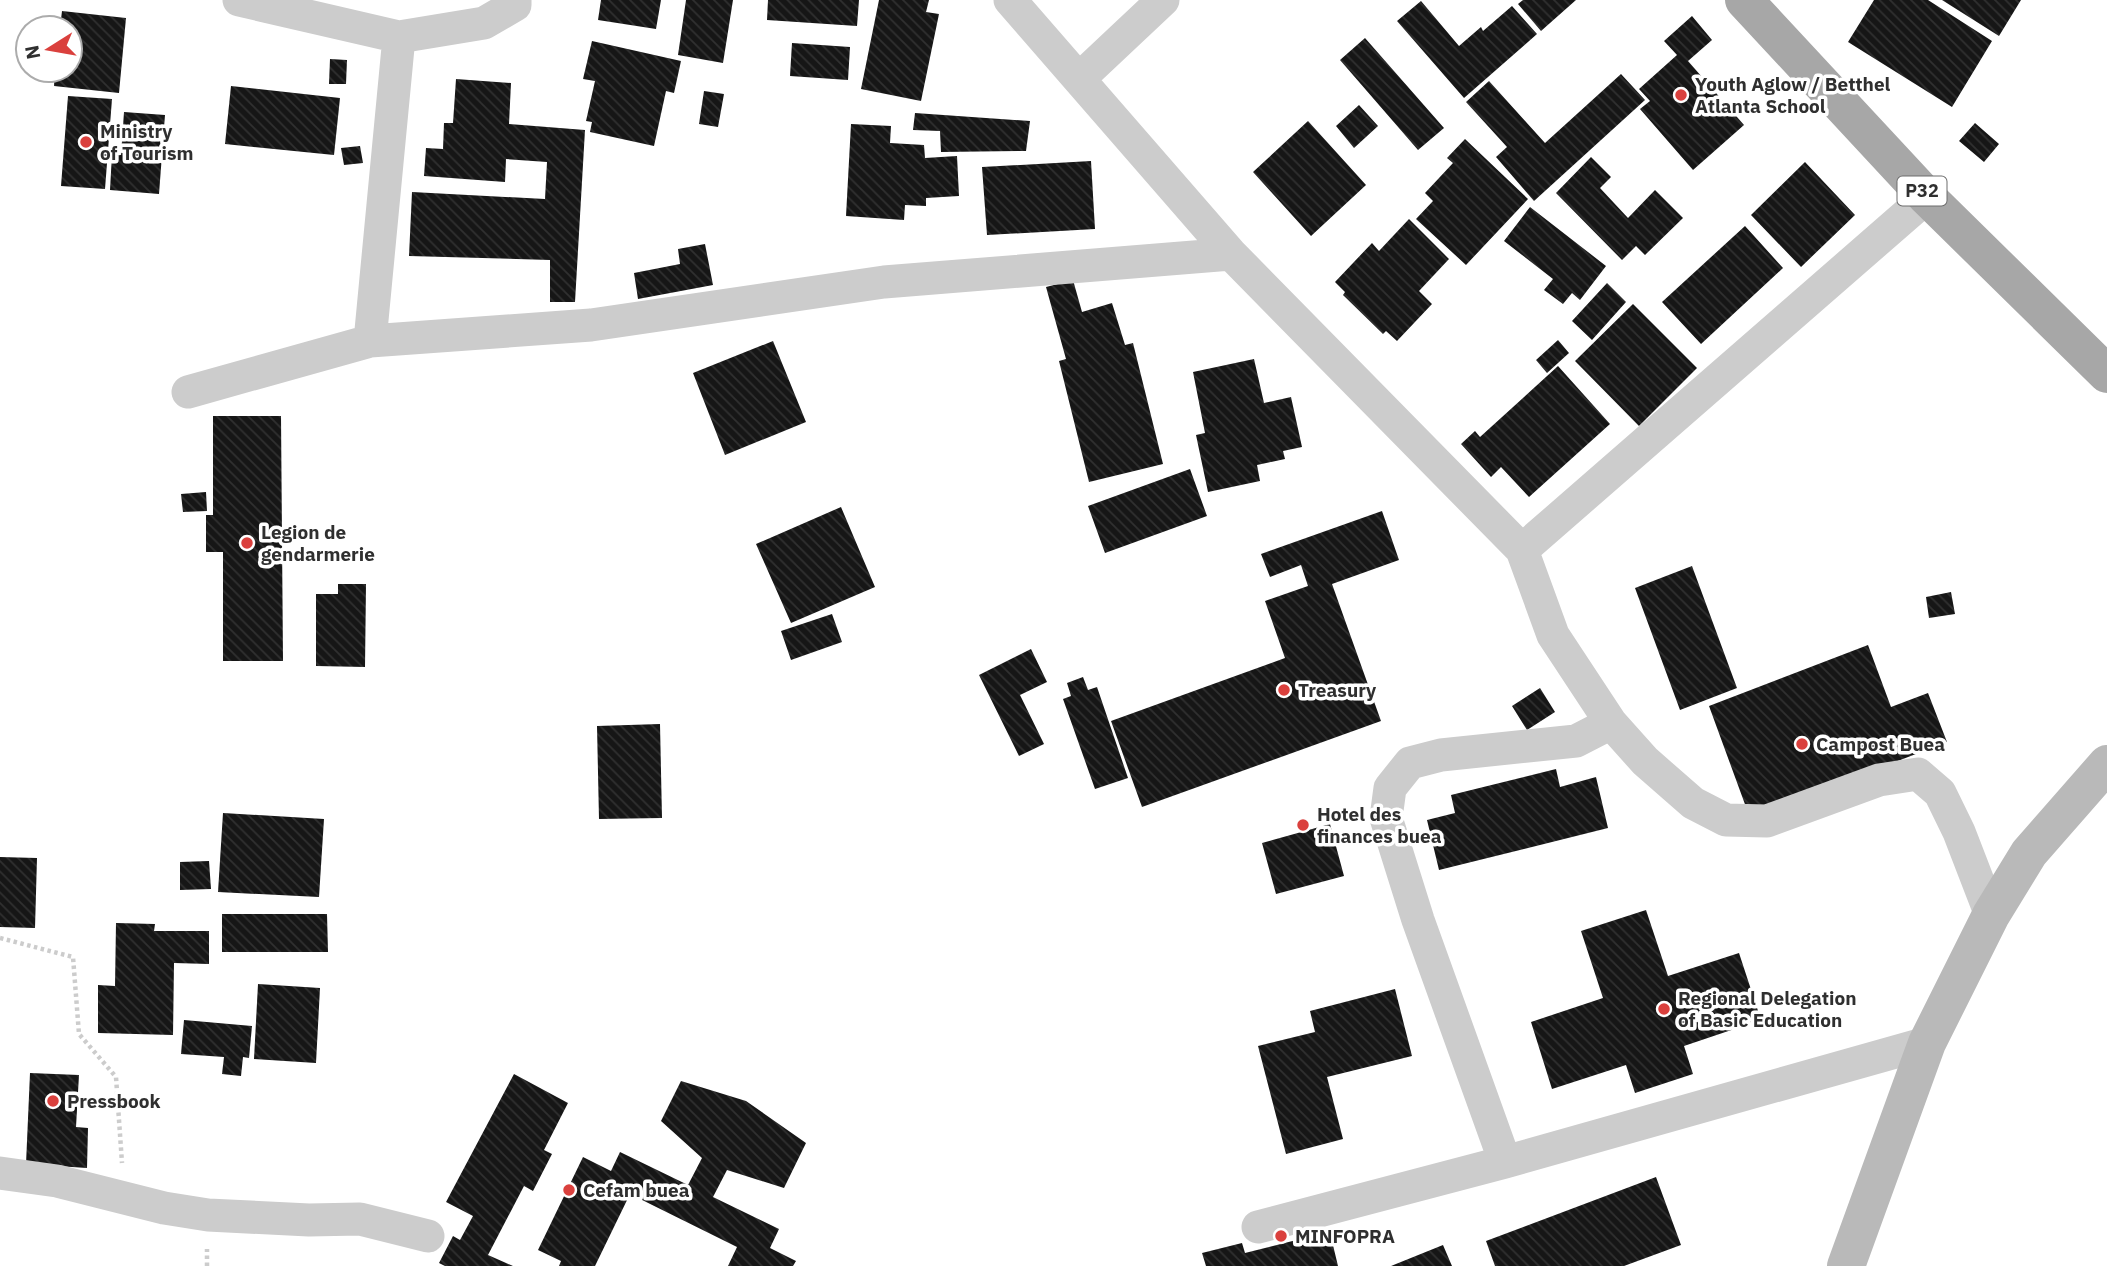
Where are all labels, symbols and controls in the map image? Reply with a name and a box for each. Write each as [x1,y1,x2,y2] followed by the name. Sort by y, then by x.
[14,14,84,84] north arrow
[19,43,45,61] text: N
[1695,72,1891,118] place label: Youth Aglow / Betthel Atlanta School
[1673,87,1689,103] marker: Youth Aglow / Betthel Atlanta School
[100,119,194,165] place label: Ministry of Tourism
[78,134,94,150] marker: Ministry of Tourism
[1898,176,1946,206] road number: P32
[261,520,375,566] place label: Legion de gendarmerie
[239,535,255,551] marker: Legion de gendarmerie
[1298,678,1377,702] place label: Treasury
[1276,682,1292,698] marker: Treasury
[1816,732,1945,756] place label: Campost Buea
[1794,736,1810,752] marker: Campost Buea
[1317,802,1442,848] place label: Hotel des finances buea
[1295,817,1311,833] marker: Hotel des finances buea
[1678,986,1856,1032] place label: Regional Delegation of Basic Education
[1656,1001,1672,1017] marker: Regional Delegation of Basic Education
[67,1089,161,1113] place label: Pressbook
[45,1093,61,1109] marker: Pressbook
[583,1178,690,1202] place label: Cefam buea
[561,1182,577,1198] marker: Cefam buea
[1295,1224,1395,1248] place label: MINFOPRA
[1273,1228,1289,1244] marker: MINFOPRA

